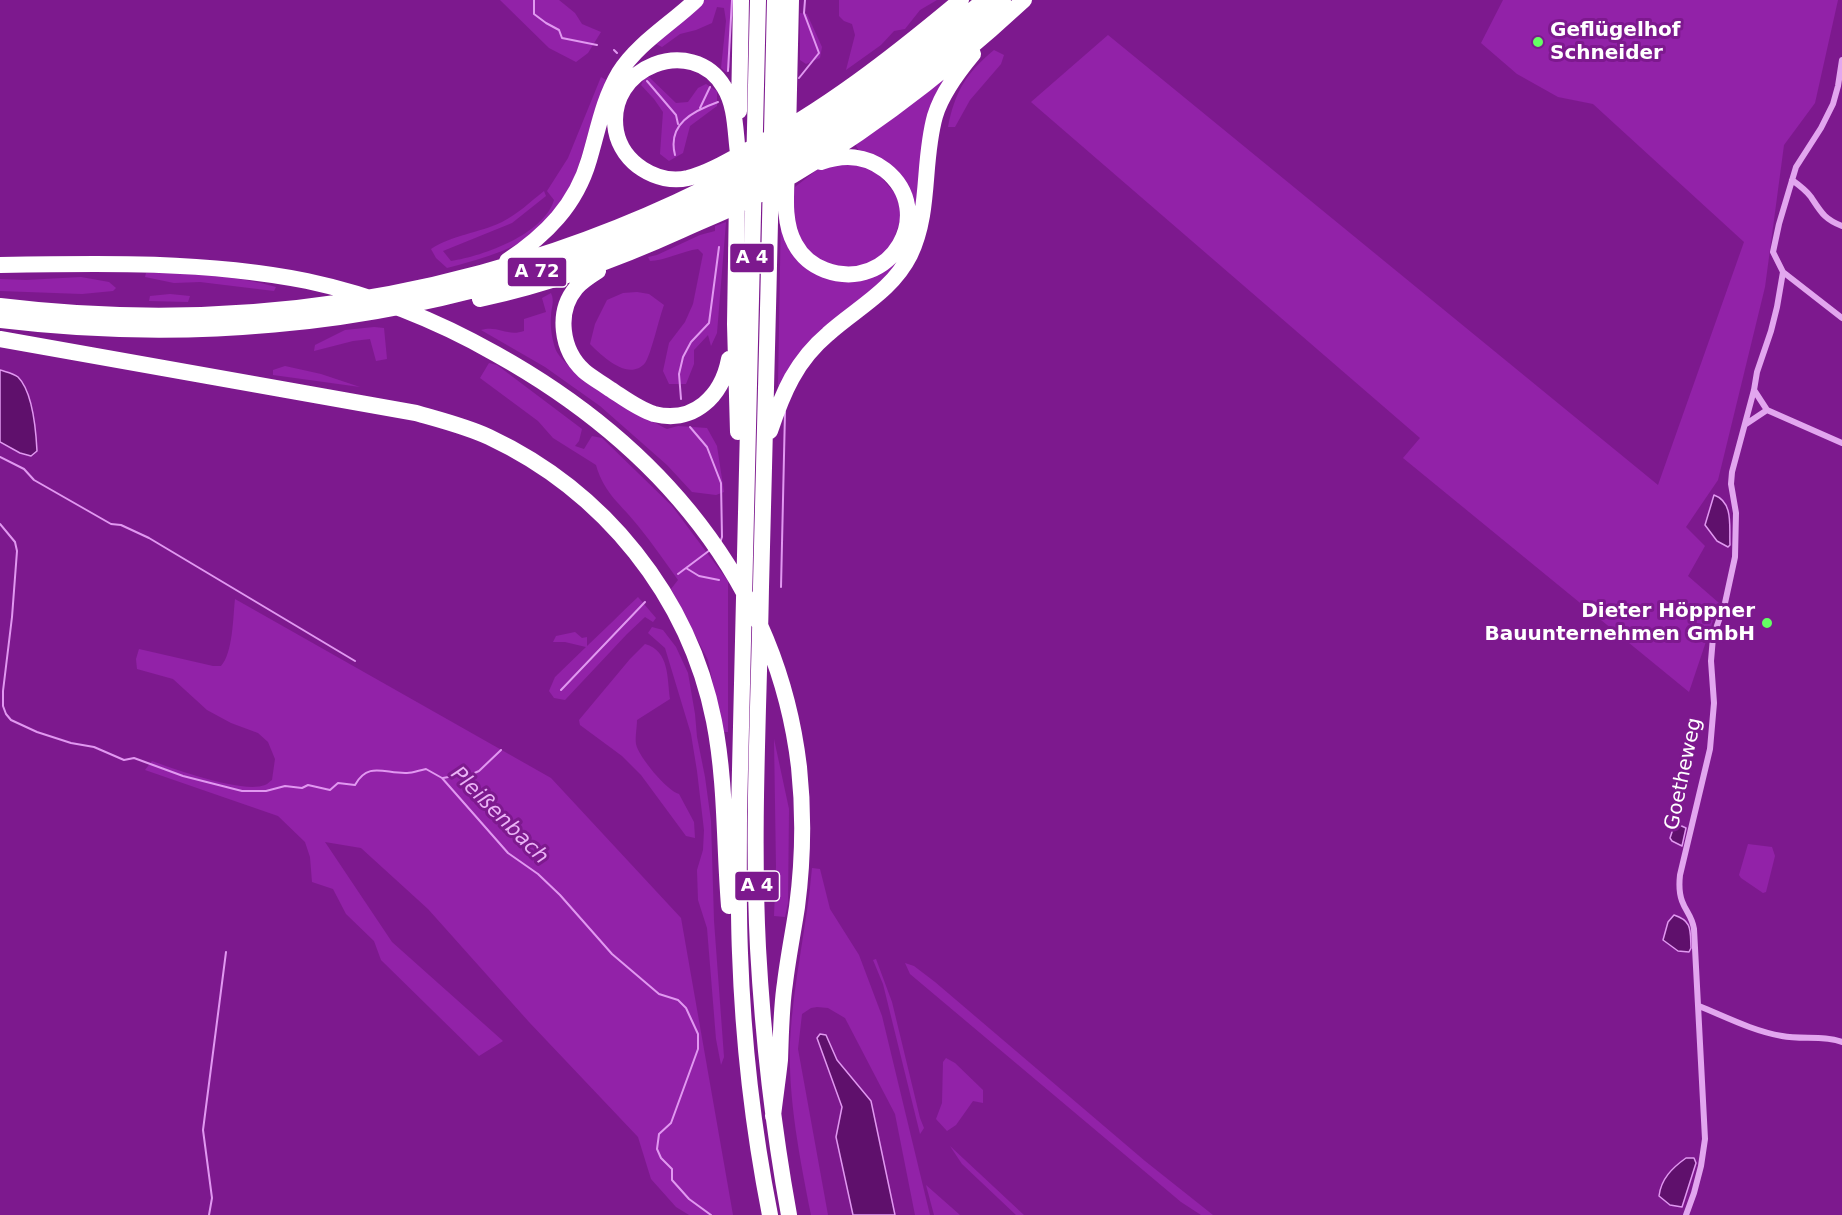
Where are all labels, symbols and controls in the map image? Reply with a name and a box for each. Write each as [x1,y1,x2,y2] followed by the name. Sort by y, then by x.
[1550,19,1680,66] place label: Geflügelhof Schneider
[1531,35,1545,49] marker: Geflügelhof Schneider
[730,243,774,273] road number: A 4
[507,257,567,287] road number: A 72
[1485,600,1755,647] place label: Dieter Höppner Bauunternehmen GmbH
[1760,616,1774,630] marker: Dieter Höppner Bauunternehmen GmbH
[1660,716,1708,832] street label: Goetheweg
[445,762,553,870] water label: Pleißenbach
[734,871,780,901] road number: A 4

